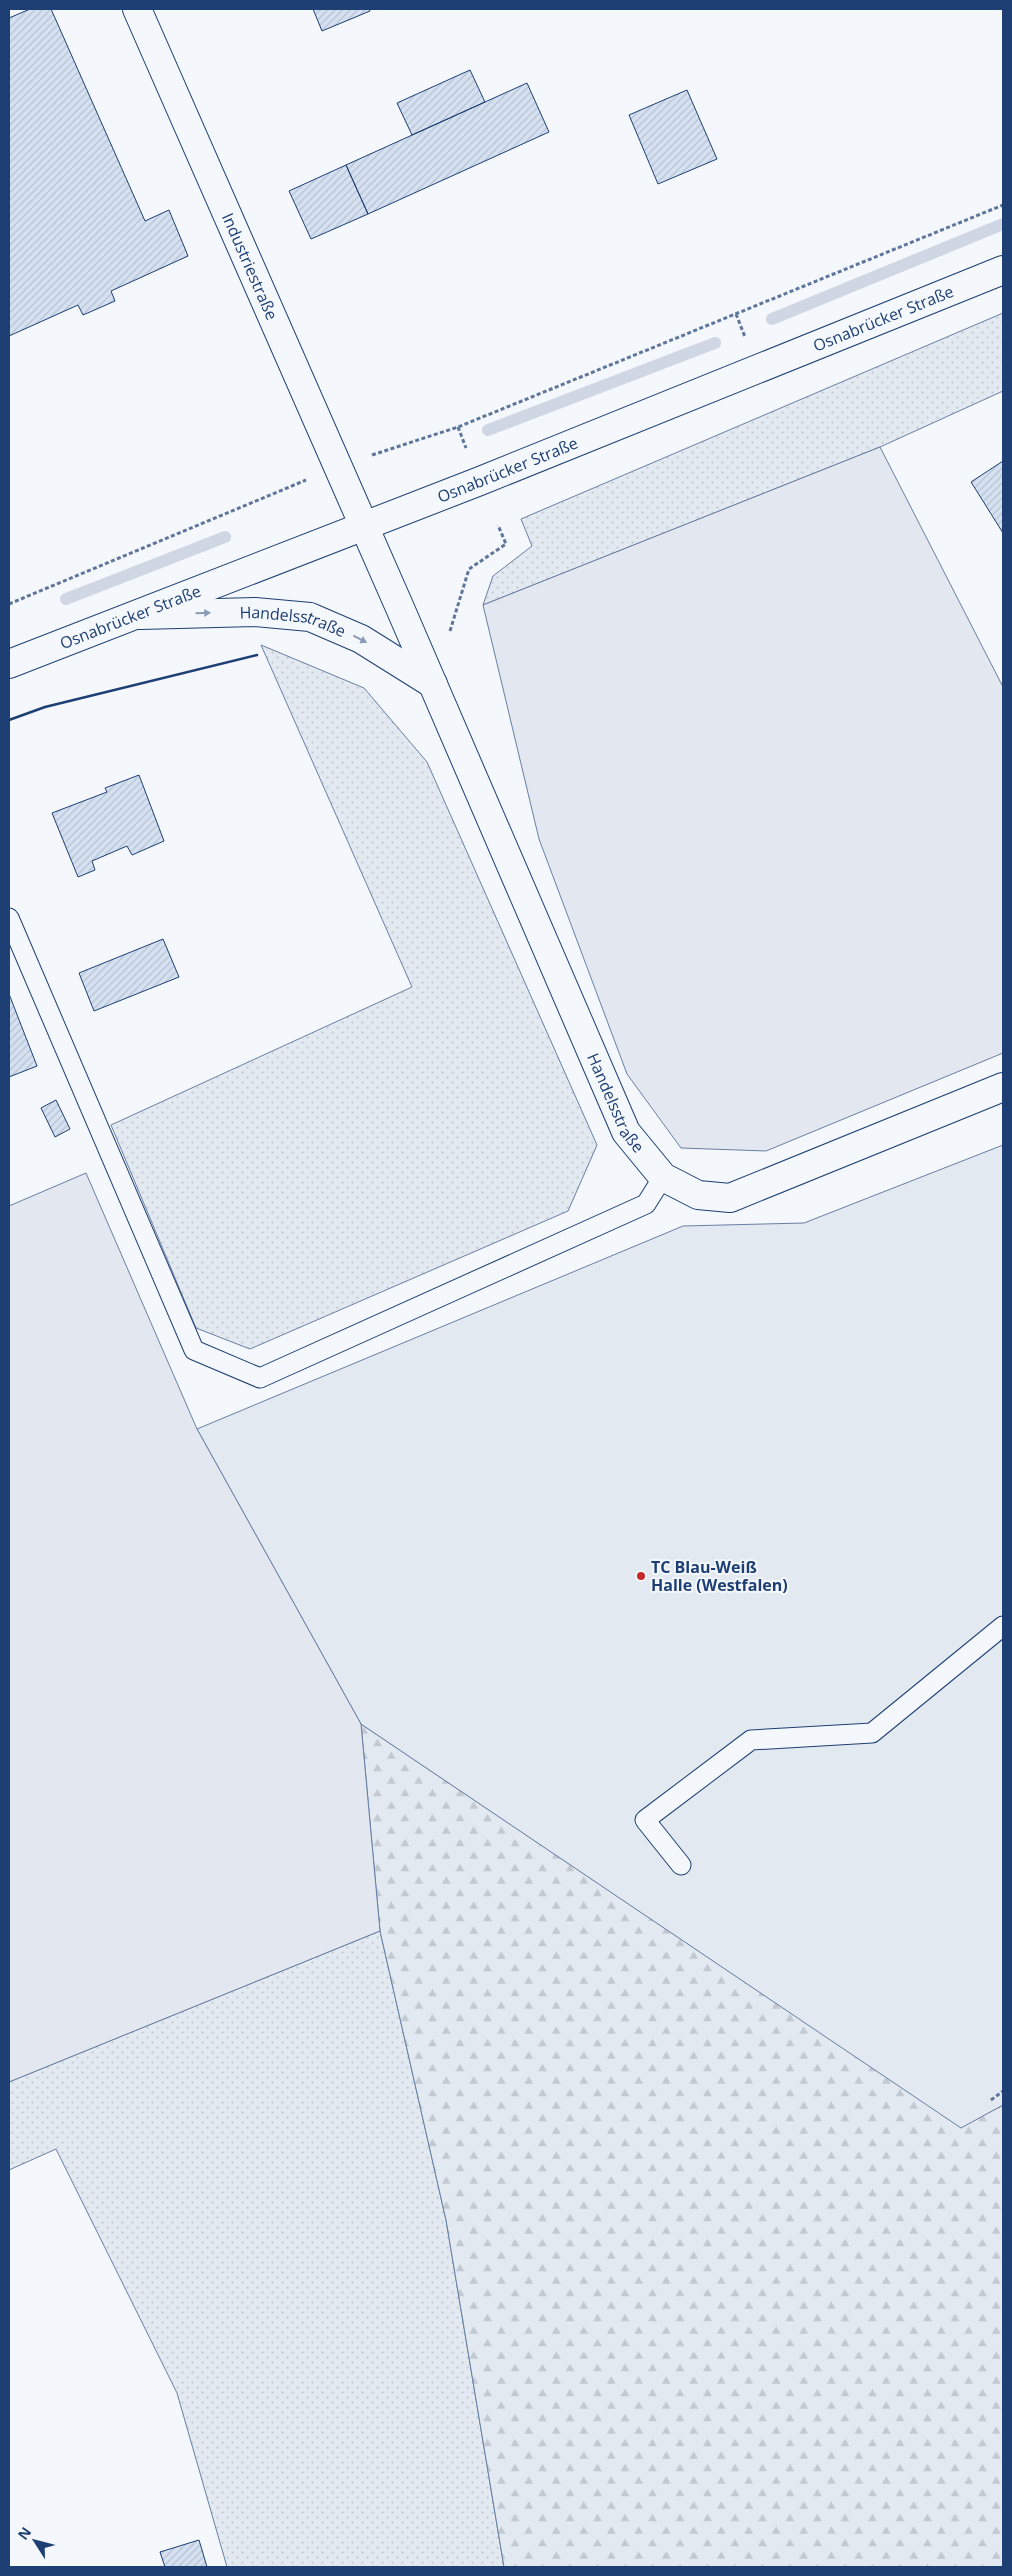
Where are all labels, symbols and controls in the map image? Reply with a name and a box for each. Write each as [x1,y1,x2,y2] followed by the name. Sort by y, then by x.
[217,209,283,323] street label: Industriestraße
[810,280,957,357] street label: Osnabrücker Straße
[434,432,581,508] street label: Osnabrücker Straße
[56,580,204,654] street label: Osnabrücker Straße
[239,601,349,642] street label: Handelsstraße
[195,609,211,617] one-way arrow
[353,636,367,644] one-way arrow
[582,1049,649,1157] street label: Handelsstraße
[651,1556,788,1596] place label: TC Blau-Weiß Halle (Westfalen)
[635,1570,647,1582] marker: TC Blau-Weiß Halle (Westfalen)
[10,2516,60,2566] north arrow
[13,2523,35,2543] text: N

